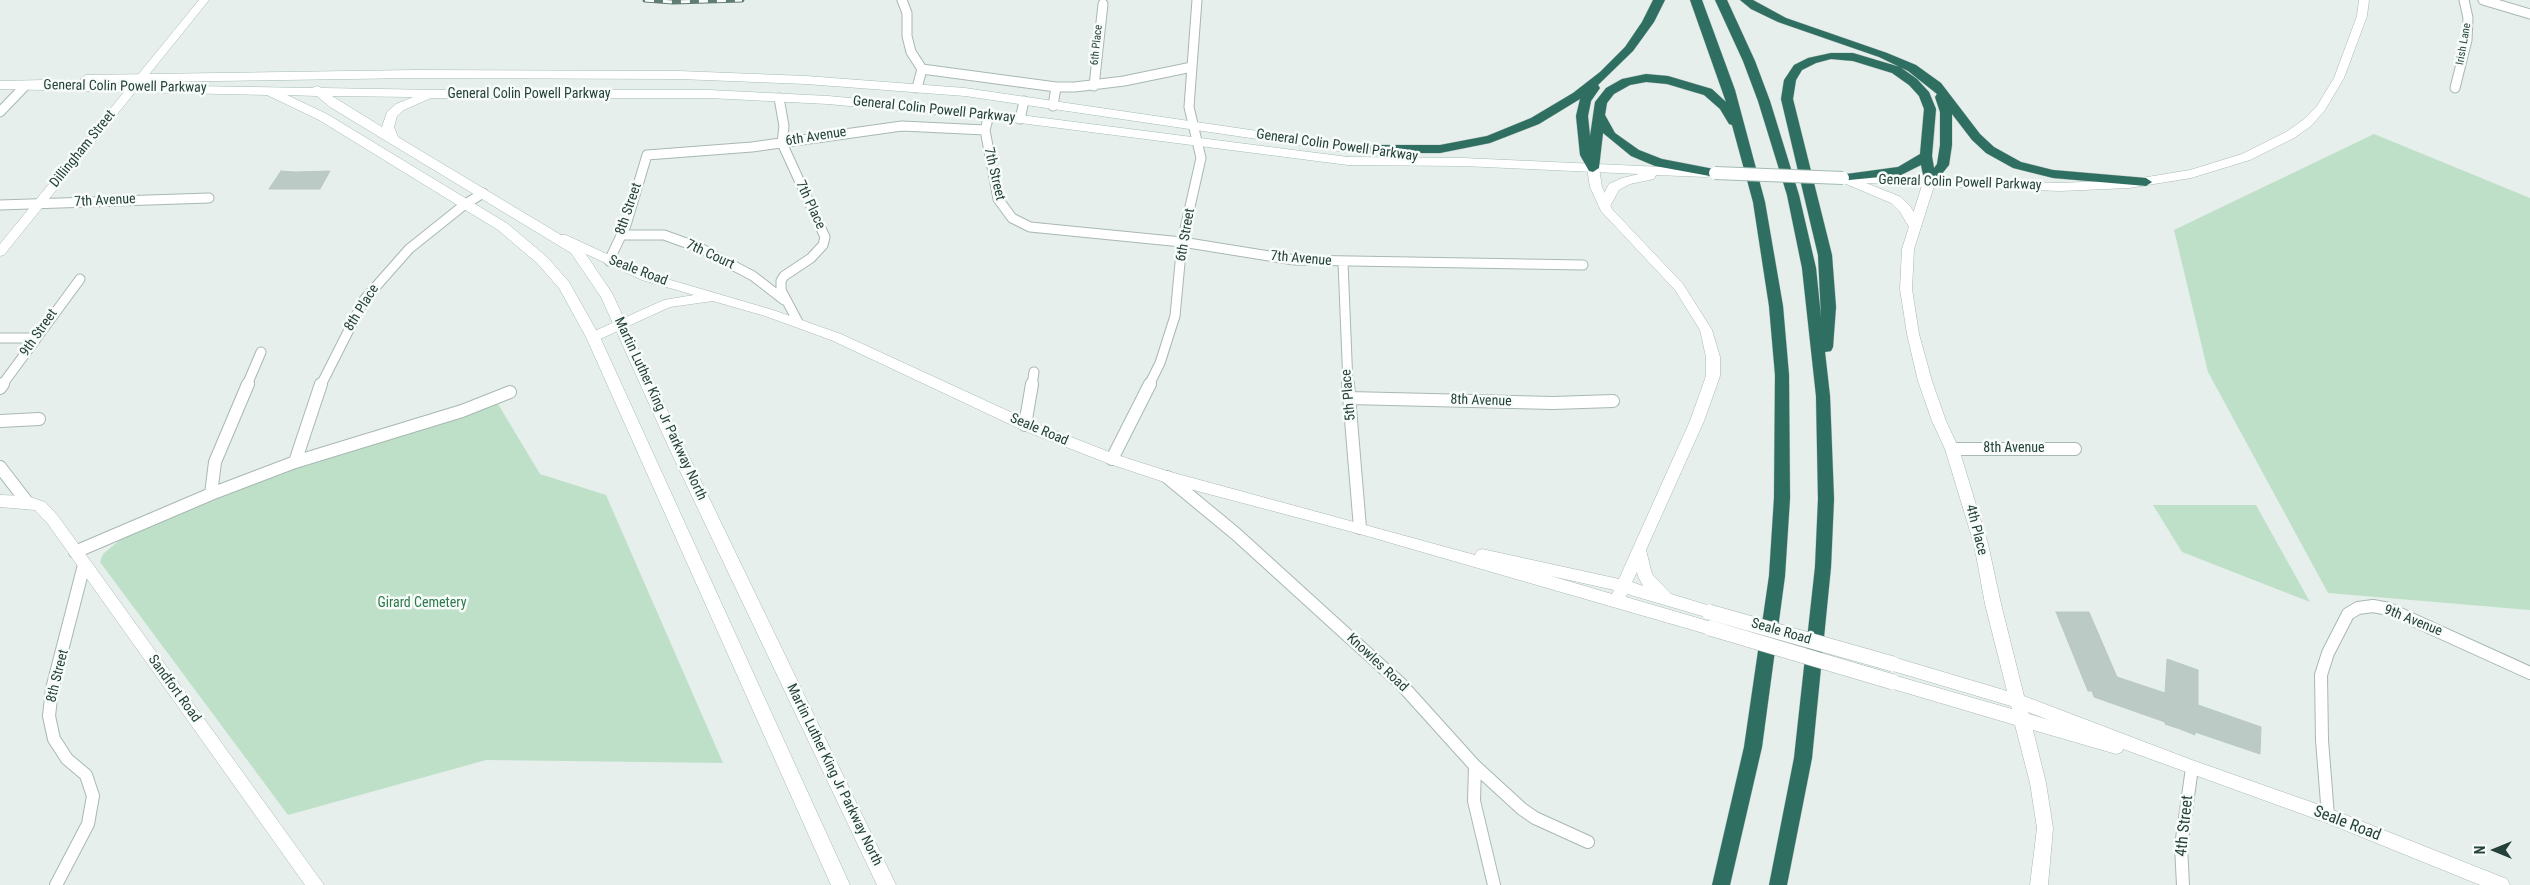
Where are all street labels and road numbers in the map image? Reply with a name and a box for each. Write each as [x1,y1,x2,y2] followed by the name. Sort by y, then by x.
[2454,22,2474,66] street label: Irish Lane
[1088,24,1106,66] street label: 6th Place
[43,77,207,97] street label: General Colin Powell Parkway
[447,86,611,102] street label: General Colin Powell Parkway
[852,93,1016,127] street label: General Colin Powell Parkway
[47,107,119,191] street label: Dillingham Street
[784,124,848,150] street label: 6th Avenue
[1255,126,1419,166] street label: General Colin Powell Parkway
[980,146,1008,202] street label: 7th Street
[1878,172,2042,194] street label: General Colin Powell Parkway
[791,178,829,232] street label: 7th Place
[612,181,646,237] street label: 8th Street
[74,191,136,211] street label: 7th Avenue
[1173,207,1199,263] street label: 6th Street
[683,237,737,273] street label: 7th Court
[1270,248,1332,270] street label: 7th Avenue
[606,252,670,290] street label: Seale Road
[341,282,383,334] street label: 8th Place
[17,306,61,360] street label: 9th Street
[610,315,710,503] street label: Martin Luther King Jr Parkway North
[1338,368,1360,422] street label: 5th Place
[1450,392,1512,410] street label: 8th Avenue
[1007,410,1071,450] street label: Seale Road
[1983,440,2045,456] street label: 8th Avenue
[1962,503,1990,557] street label: 4th Place
[2381,602,2445,640] street label: 9th Avenue
[1749,615,1813,649] street label: Seale Road
[1343,630,1411,696] street label: Knowles Road
[43,648,73,704] street label: 8th Street
[144,652,204,726] street label: Sandfort Road
[783,681,885,869] street label: Martin Luther King Jr Parkway North
[2172,794,2198,858] street label: 4th Street
[2311,802,2383,846] street label: Seale Road

